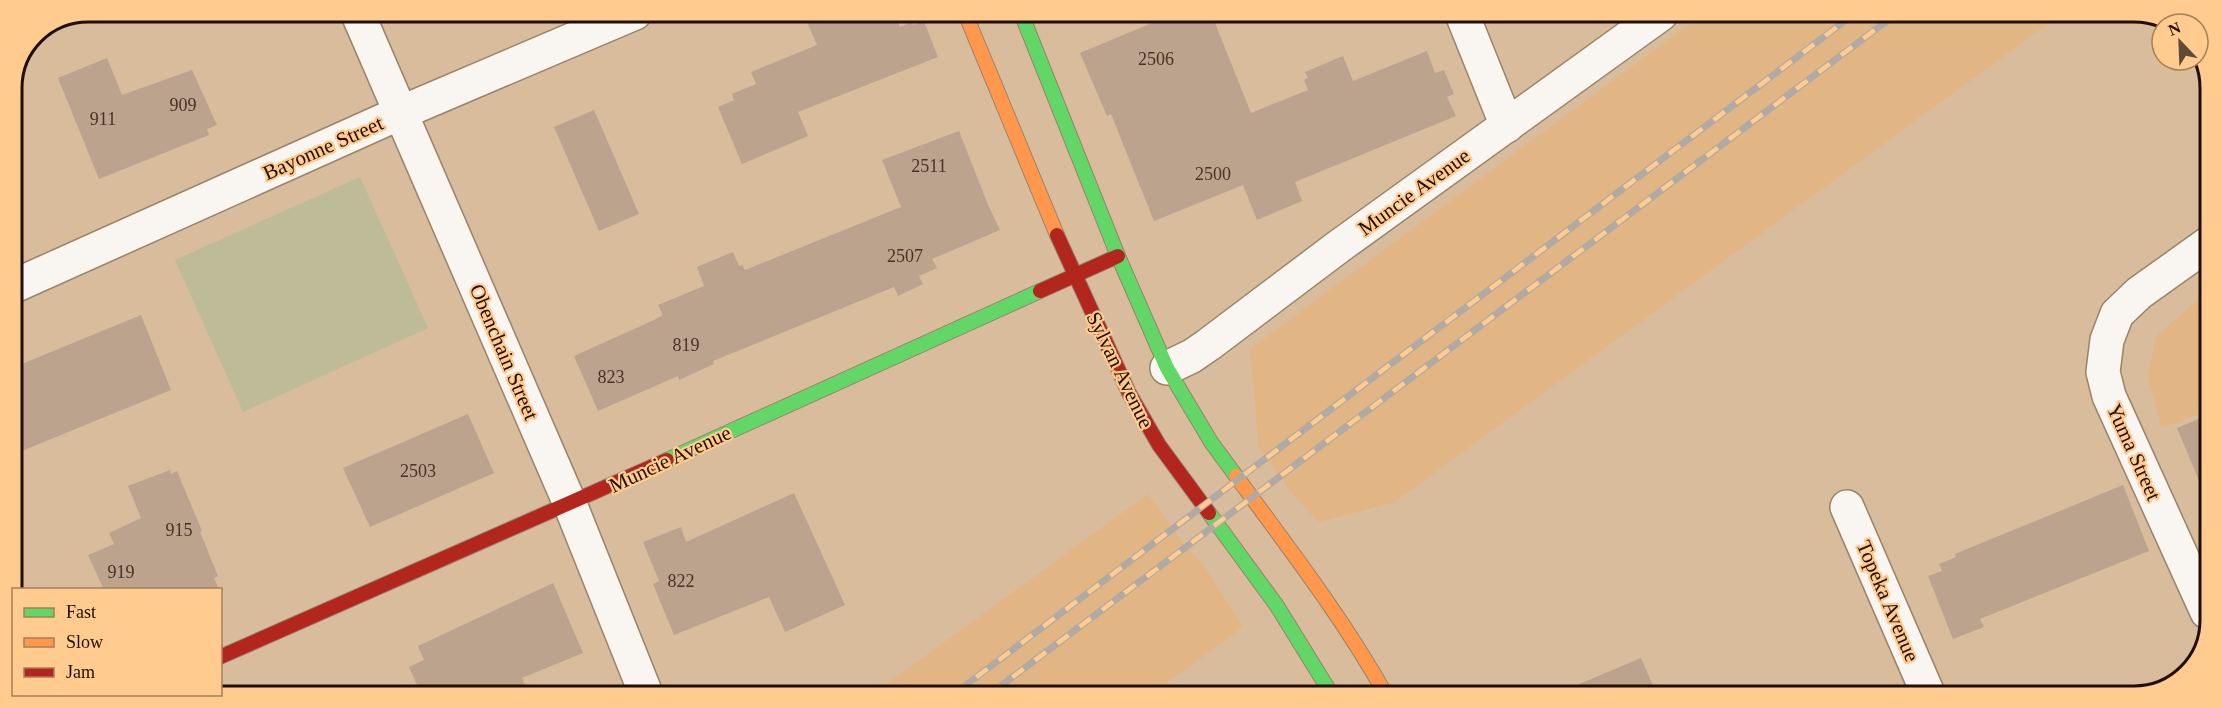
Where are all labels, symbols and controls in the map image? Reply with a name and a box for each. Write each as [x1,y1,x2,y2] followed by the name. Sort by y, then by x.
[2150,12,2210,72] north arrow
[2166,18,2183,39] text: N
[1138,49,1174,69] house number: 2506
[170,95,197,115] house number: 909
[90,109,116,129] house number: 911
[259,111,387,185] street label: Bayonne Street
[1354,143,1474,241] street label: Muncie Avenue
[911,156,947,176] house number: 2511
[1195,164,1231,184] house number: 2500
[887,246,923,266] house number: 2507
[465,280,543,424] street label: Obenchain Street
[1082,308,1158,432] street label: Sylvan Avenue
[673,335,700,355] house number: 819
[598,367,625,387] house number: 823
[2102,400,2166,504] street label: Yuma Street
[605,420,735,498] street label: Muncie Avenue
[400,461,436,481] house number: 2503
[166,520,193,540] house number: 915
[1852,537,1924,665] street label: Topeka Avenue
[108,562,135,582] house number: 919
[668,571,695,591] house number: 822
[12,588,222,696] legend
[66,602,96,622] text: Fast
[66,632,103,652] text: Slow
[66,662,95,682] text: Jam

